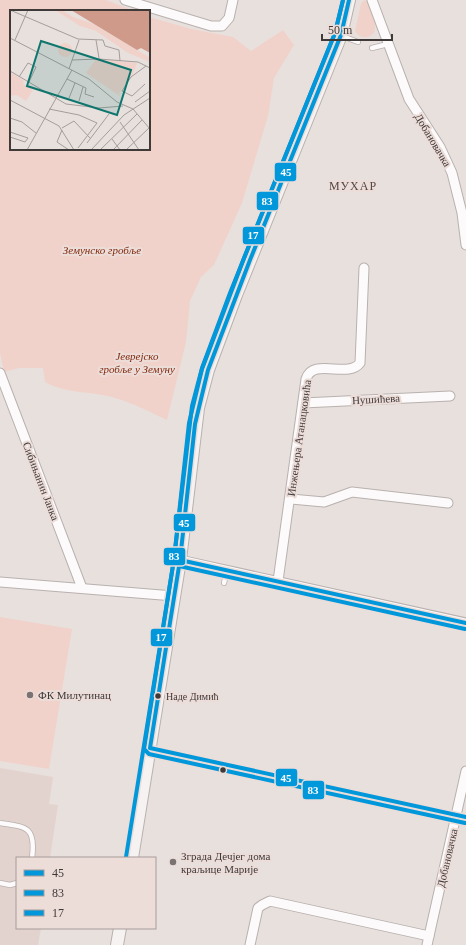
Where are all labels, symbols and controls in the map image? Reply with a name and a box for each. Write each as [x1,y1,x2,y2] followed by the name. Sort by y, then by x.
[10,10,150,150] inset map
[322,16,392,42] scale bar
[328,23,353,37] text: 50 m
[412,111,454,169] street label: Добановачка
[274,162,297,182] line badge: 45
[281,166,292,178] text: 45
[329,179,377,193] district label: МУХАР
[256,191,279,211] line badge: 83
[262,195,273,207] text: 83
[242,226,265,245] line badge: 17
[248,229,259,241] text: 17
[63,244,141,256] park label: Земунско гробље
[99,350,175,375] park label: Јеврејско гробље у Земуну
[285,379,313,497] street label: Инжењера Атанацковића
[352,392,400,406] street label: Нушићева
[21,440,62,522] street label: Сибињанин Јанка
[173,513,196,532] line badge: 45
[179,517,190,529] text: 45
[163,547,186,566] line badge: 83
[169,550,180,562] text: 83
[150,628,173,647] line badge: 17
[156,631,167,643] text: 17
[38,689,111,701] place label: ФК Милутинац
[25,690,35,700] marker: ФК Милутинац
[153,691,163,701] marker: Наде Димић
[166,691,219,702] place label: Наде Димић
[218,765,228,775] unlabelled marker
[275,768,298,787] line badge: 45
[281,772,292,784] text: 45
[302,780,325,800] line badge: 83
[308,784,319,796] text: 83
[434,827,460,889] street label: Добановачка
[181,850,270,875] place label: Зграда Дечјег дома краљице Марије
[16,857,156,929] legend
[168,857,178,867] marker: Зграда Дечјег дома краљице Марије
[52,866,64,880] text: 45
[52,886,64,900] text: 83
[52,906,64,920] text: 17

